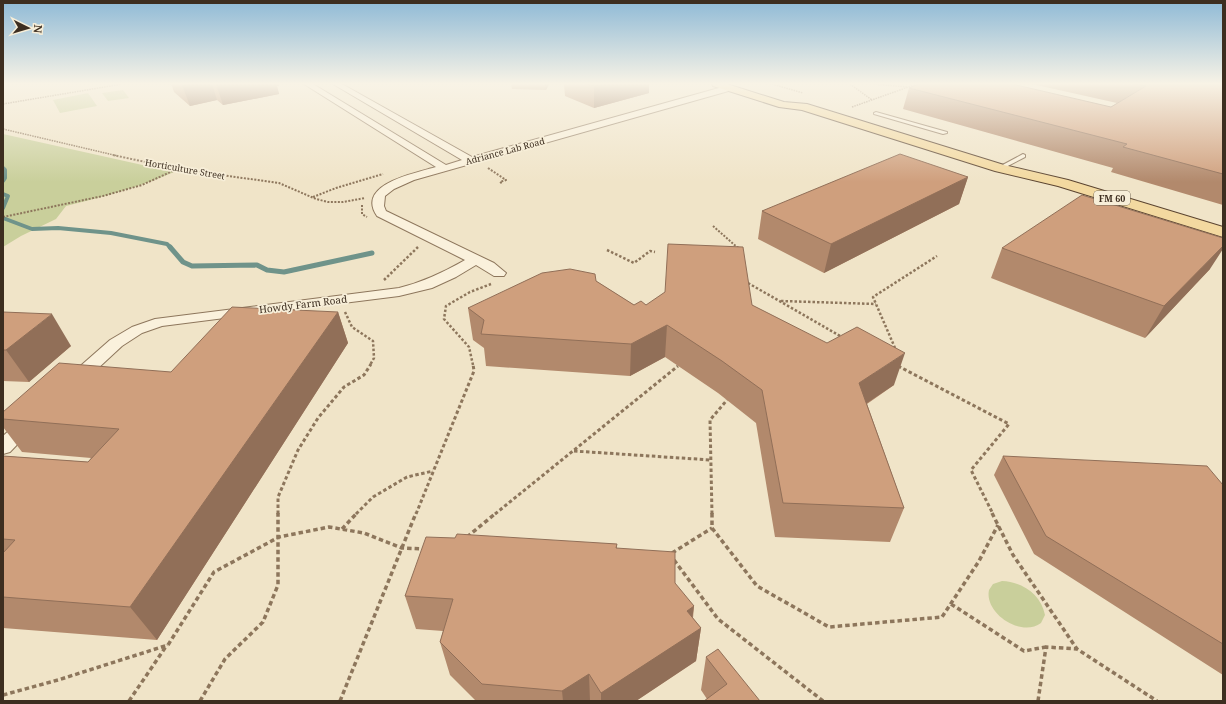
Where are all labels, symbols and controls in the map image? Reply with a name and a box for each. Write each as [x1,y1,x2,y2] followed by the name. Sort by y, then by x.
[8,8,48,48] north arrow
[31,24,46,34] text: N
[464,134,546,168] street label: Adriance Lab Road
[144,156,226,182] street label: Horticulture Street
[1094,191,1130,205] road number: FM 60
[258,292,348,316] street label: Howdy Farm Road

